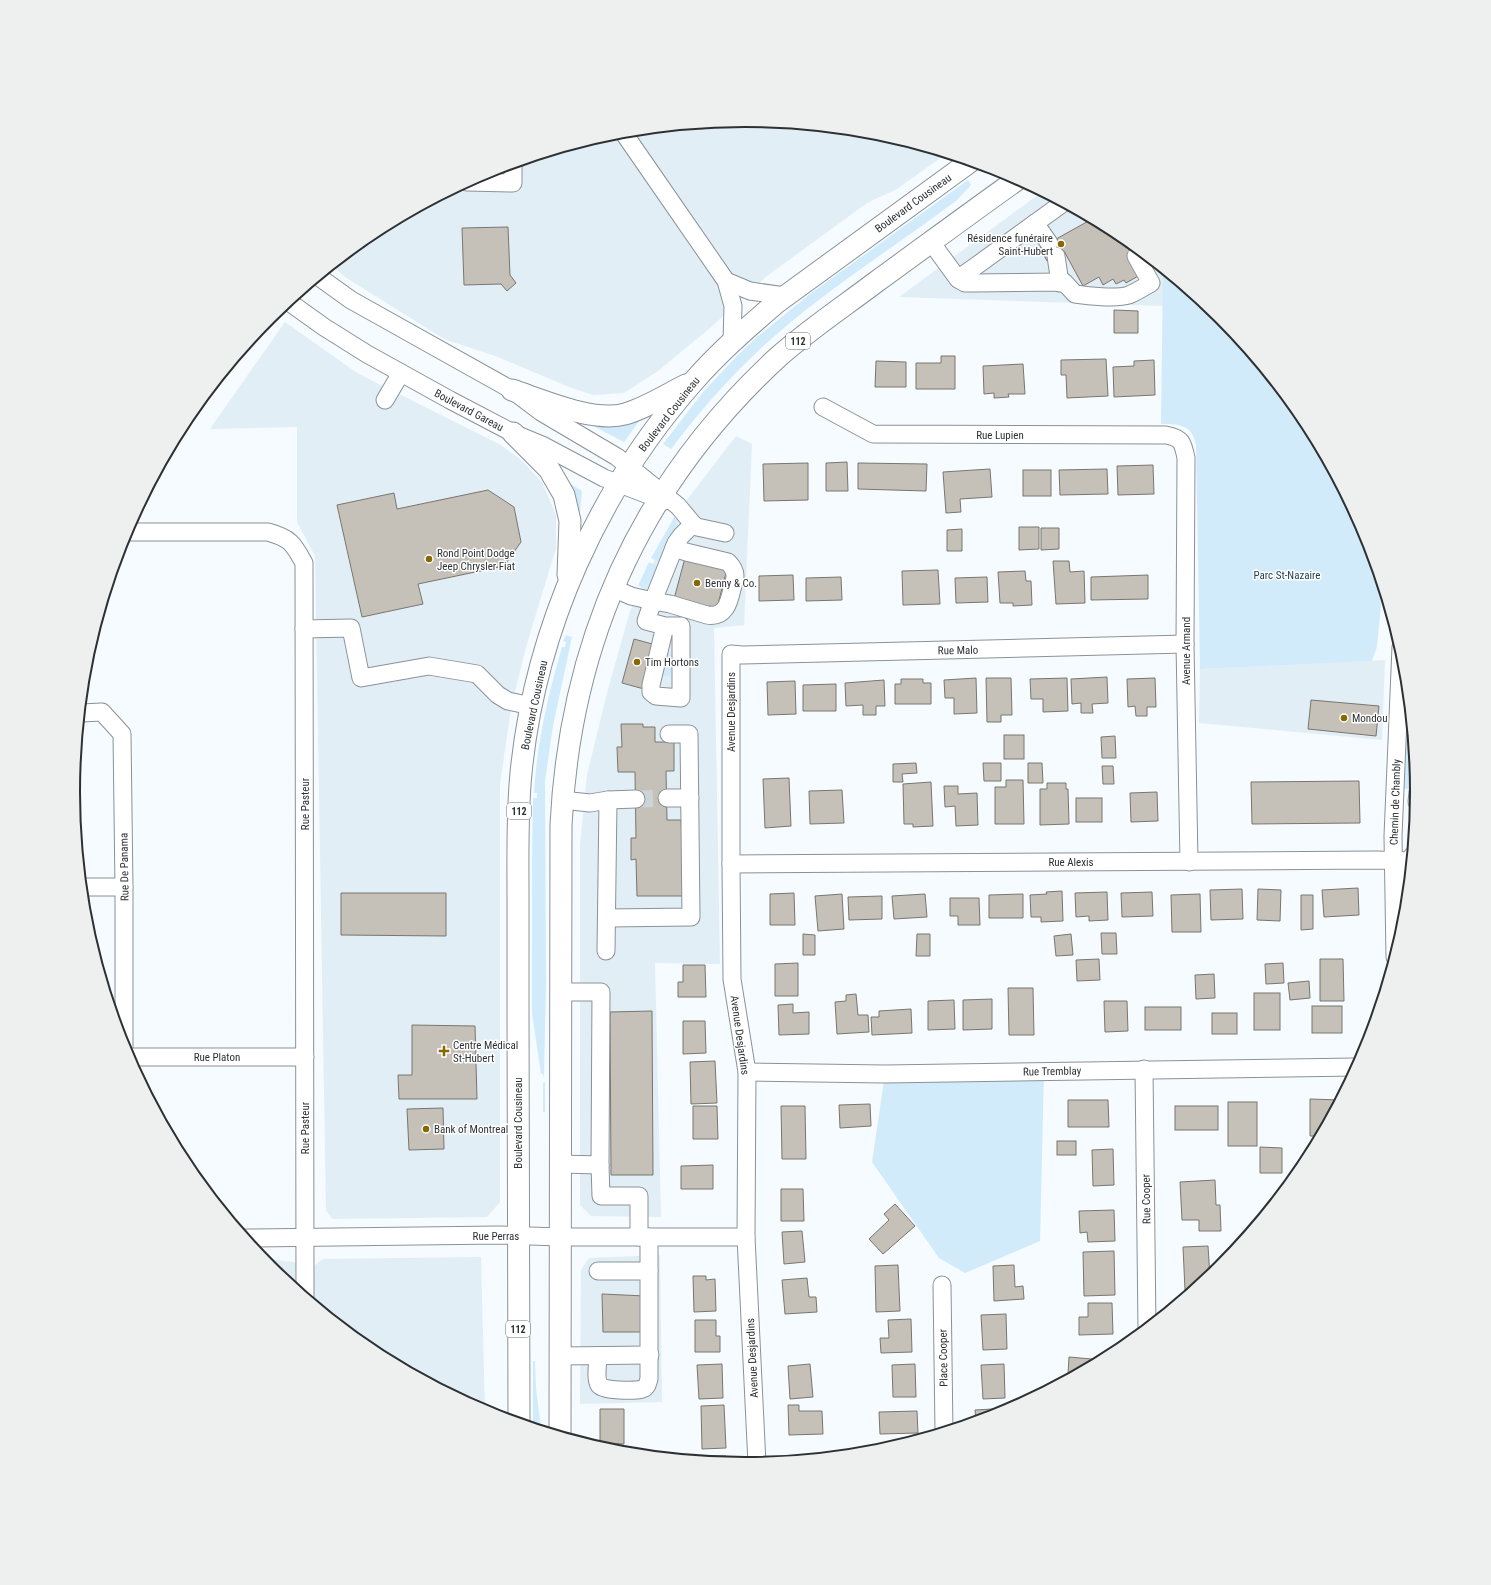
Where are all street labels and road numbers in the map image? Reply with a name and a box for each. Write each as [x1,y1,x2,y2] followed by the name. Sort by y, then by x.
[873,171,954,235] street label: Boulevard Cousineau
[786,333,810,349] road number: 112
[636,374,703,454] street label: Boulevard Cousineau
[432,387,506,434] street label: Boulevard Gareau
[976,429,1024,442] street label: Rue Lupien
[1180,617,1193,685] street label: Avenue Armand
[938,644,979,657] street label: Rue Malo
[519,659,550,751] street label: Boulevard Cousineau
[725,672,738,752] street label: Avenue Desjardins
[1388,758,1404,845] street label: Chemin de Chambly
[299,777,312,830] street label: Rue Pasteur
[507,803,531,819] road number: 112
[117,833,132,901] street label: Rue De Panama
[1048,856,1094,869] street label: Rue Alexis
[728,995,752,1076] street label: Avenue Desjardins
[194,1051,240,1064] street label: Rue Platon
[1023,1064,1082,1079] street label: Rue Tremblay
[512,1077,525,1169] street label: Boulevard Cousineau
[299,1101,312,1154] street label: Rue Pasteur
[1140,1173,1153,1224] street label: Rue Cooper
[473,1230,519,1243] street label: Rue Perras
[744,1318,761,1398] street label: Avenue Desjardins
[506,1321,530,1337] road number: 112
[936,1328,951,1387] street label: Place Cooper

